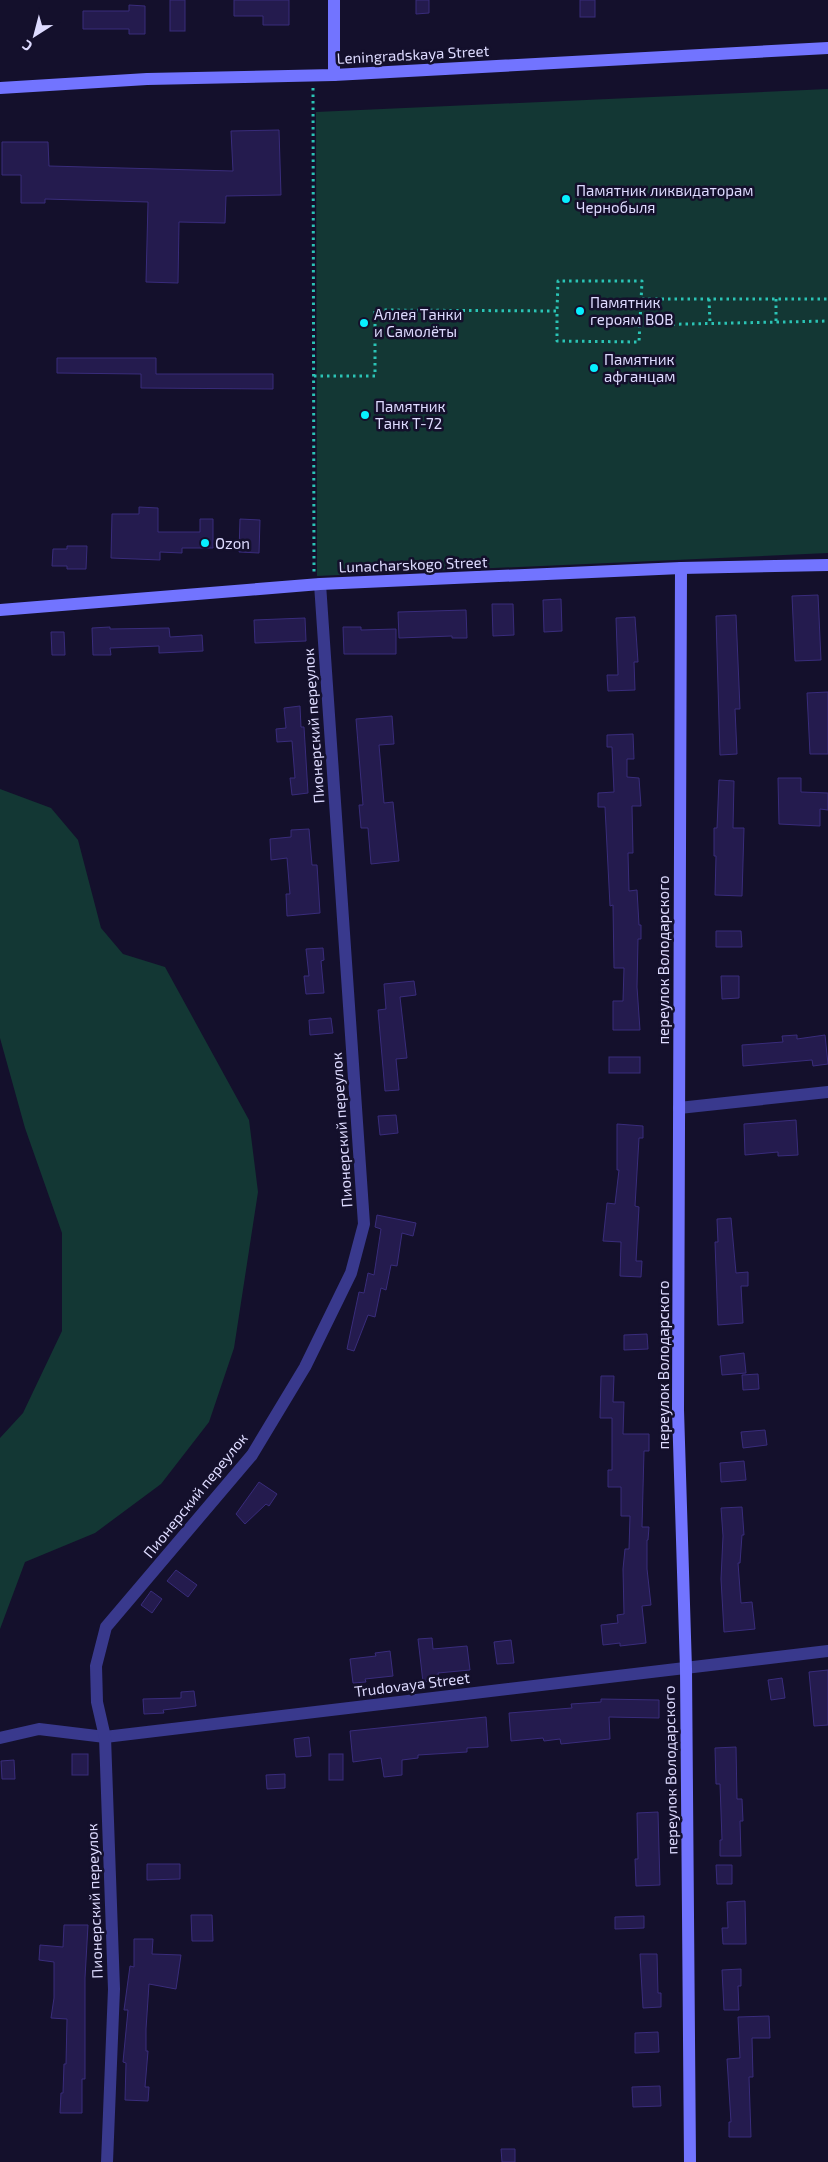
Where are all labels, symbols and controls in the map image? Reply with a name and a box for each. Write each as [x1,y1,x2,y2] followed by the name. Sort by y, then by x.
[10,10,60,60] north arrow
[19,37,35,55] text: С
[336,41,490,67] street label: Leningradskaya Street
[576,181,753,216] place label: Памятник ликвидаторам Чернобыля
[560,193,572,205] marker: Памятник ликвидаторам Чернобыля
[590,293,674,328] place label: Памятник героям ВОВ
[374,305,462,340] place label: Аллея Танки и Самолёты
[574,305,586,317] marker: Памятник героям ВОВ
[358,317,370,329] marker: Аллея Танки и Самолёты
[604,350,675,385] place label: Памятник афганцам
[588,362,600,374] marker: Памятник афганцам
[375,397,446,432] place label: Памятник Танк Т-72
[359,409,371,421] marker: Памятник Танк Т-72
[215,534,250,552] place label: Ozon
[199,537,211,549] marker: Ozon
[338,552,488,576] street label: Lunacharskogo Street
[299,648,328,804] street label: Пионерский переулок
[654,875,673,1045] street label: переулок Володарского
[327,1052,356,1208] street label: Пионерский переулок
[654,1280,673,1450] street label: переулок Володарского
[139,1429,252,1562] street label: Пионерский переулок
[353,1668,471,1700] street label: Trudovaya Street
[660,1685,681,1855] street label: переулок Володарского
[82,1823,107,1979] street label: Пионерский переулок

